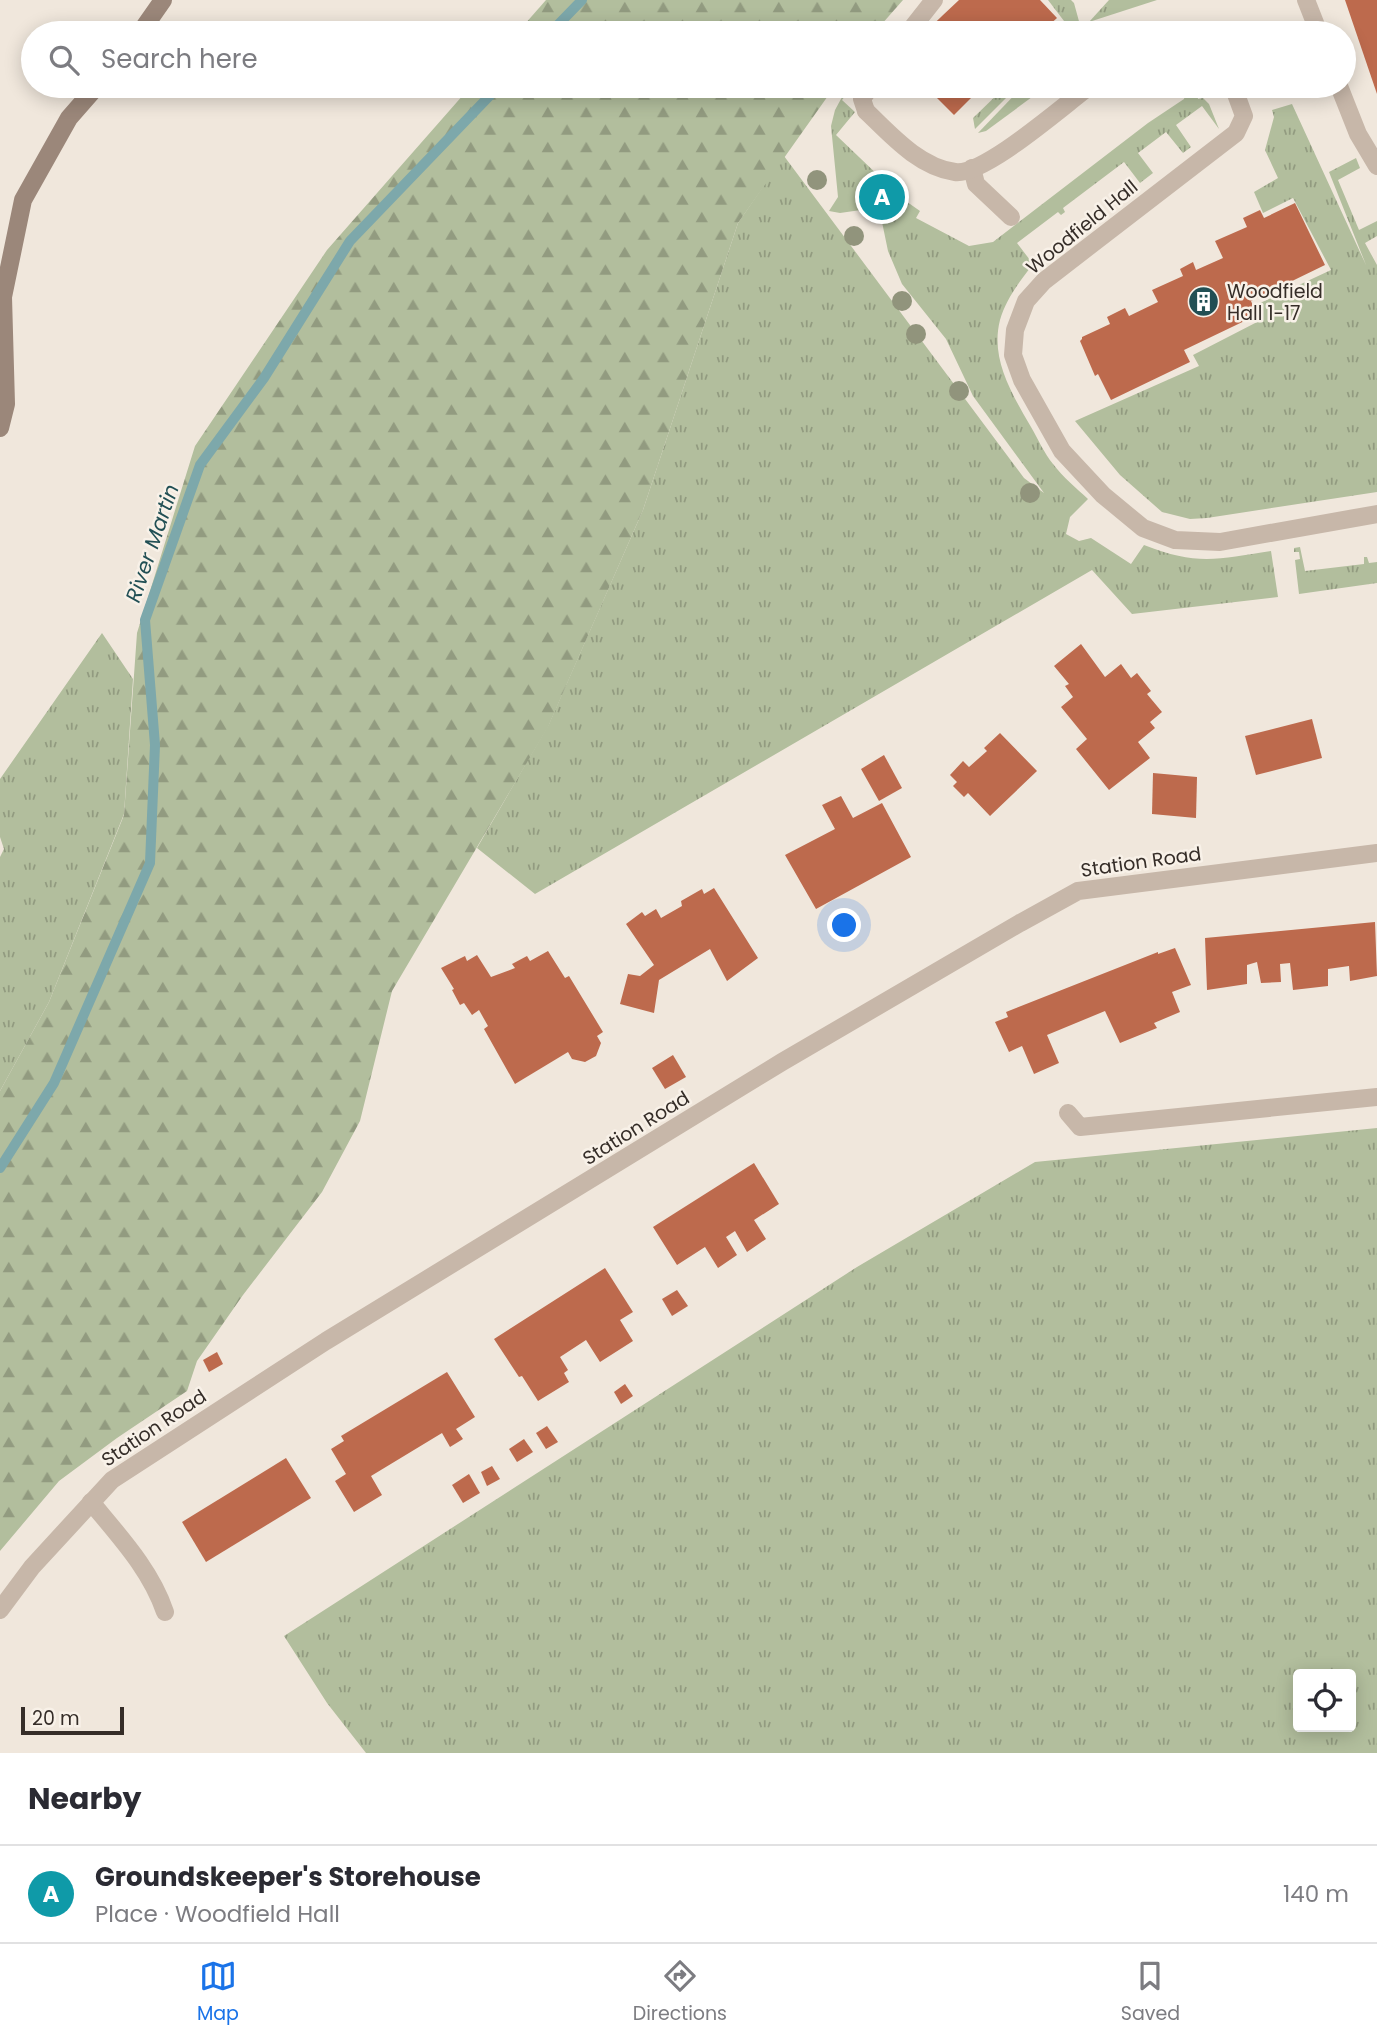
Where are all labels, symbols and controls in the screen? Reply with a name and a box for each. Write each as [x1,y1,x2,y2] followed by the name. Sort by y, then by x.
[21,21,1356,98] search box
[45,41,83,79] icon: search
[101,41,258,77] text: Search here
[859,171,905,223] pin: A
[1021,174,1143,280] street label: Woodfield Hall
[1227,278,1323,327] place label: Woodfield Hall 1-17
[1187,285,1221,319] building icon: Woodfield Hall 1-17
[118,480,186,606] water label: River Martin
[1079,840,1203,884] street label: Station Road
[827,908,861,942] your location
[577,1084,695,1172] street label: Station Road
[96,1383,212,1473] street label: Station Road
[1293,1669,1356,1732] map controls
[1293,1669,1356,1732] button: locate
[21,1704,124,1736] scale bar
[32,1705,80,1732] text: 20 m
[28,1777,142,1820] text: Nearby
[95,1859,481,1895] text: Groundskeeper's Storehouse
[43,1878,59,1910] text: A
[1283,1878,1349,1910] text: 140 m
[95,1898,340,1930] text: Place · Woodfield Hall
[197,1957,239,2028] tab: Map
[633,1957,727,2028] tab: Directions
[1121,1957,1180,2028] tab: Saved

